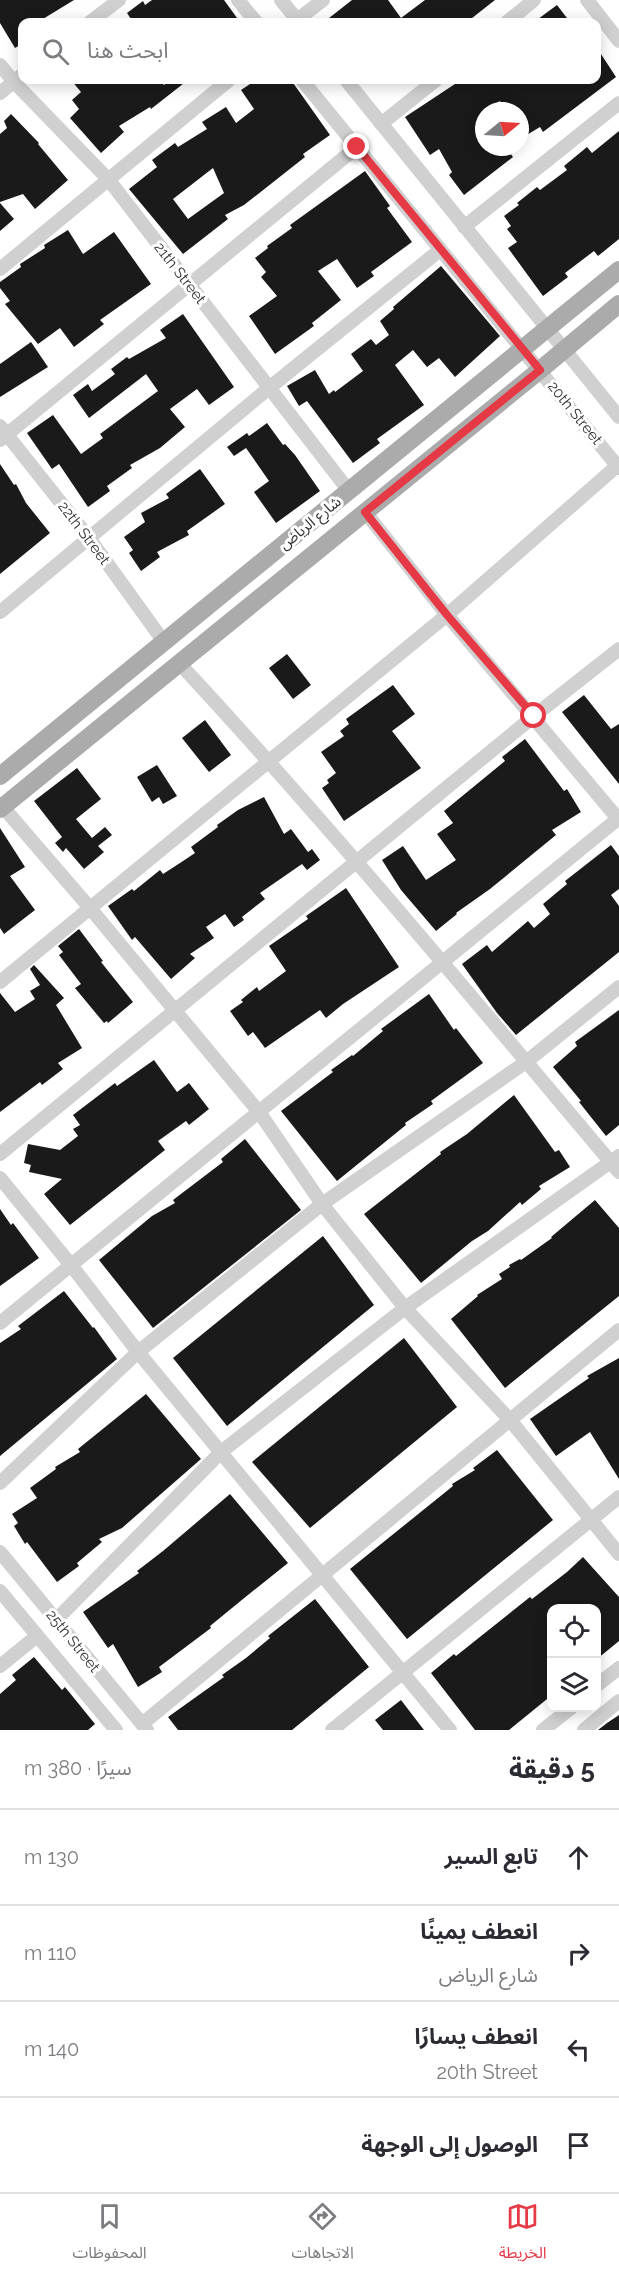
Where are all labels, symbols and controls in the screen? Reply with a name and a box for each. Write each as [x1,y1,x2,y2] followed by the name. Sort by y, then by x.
[18,18,601,84] search box
[39,35,72,68] icon: search
[87,37,168,63] text: ابحث هنا
[475,102,529,156] north arrow
[343,133,369,159] route end
[150,239,210,307] street label: 21th Street
[544,378,606,448] street label: 20th Street
[275,492,347,556] street label: شارع الرياض
[54,498,114,568] street label: 22th Street
[520,702,546,728] route start
[547,1604,601,1712] map controls
[547,1604,601,1658] button: locate
[42,1606,104,1676] street label: 25th Street
[547,1658,601,1712] button: layers
[509,1754,595,1784] text: 5 دقيقة
[24,1756,132,1780] text: سيرًا · 380 m
[562,1841,595,1874] icon: ahead
[444,1843,538,1869] text: تابع السير
[24,1845,79,1869] text: 130 m
[420,1918,538,1944] text: انعطف يمينًا
[562,1937,595,1970] icon: right
[24,1941,77,1965] text: 110 m
[439,1963,538,1987] text: شارع الرياض
[415,2023,538,2049] text: انعطف يسارًا
[562,2033,595,2066] icon: left
[24,2037,79,2061] text: 140 m
[436,2060,538,2084] text: 20th Street
[562,2129,595,2162] icon: arrive
[361,2131,538,2157] text: الوصول إلى الوجهة
[72,2200,147,2270] tab: المحفوظات
[291,2200,354,2270] tab: الاتجاهات
[499,2200,547,2270] tab: الخريطة

